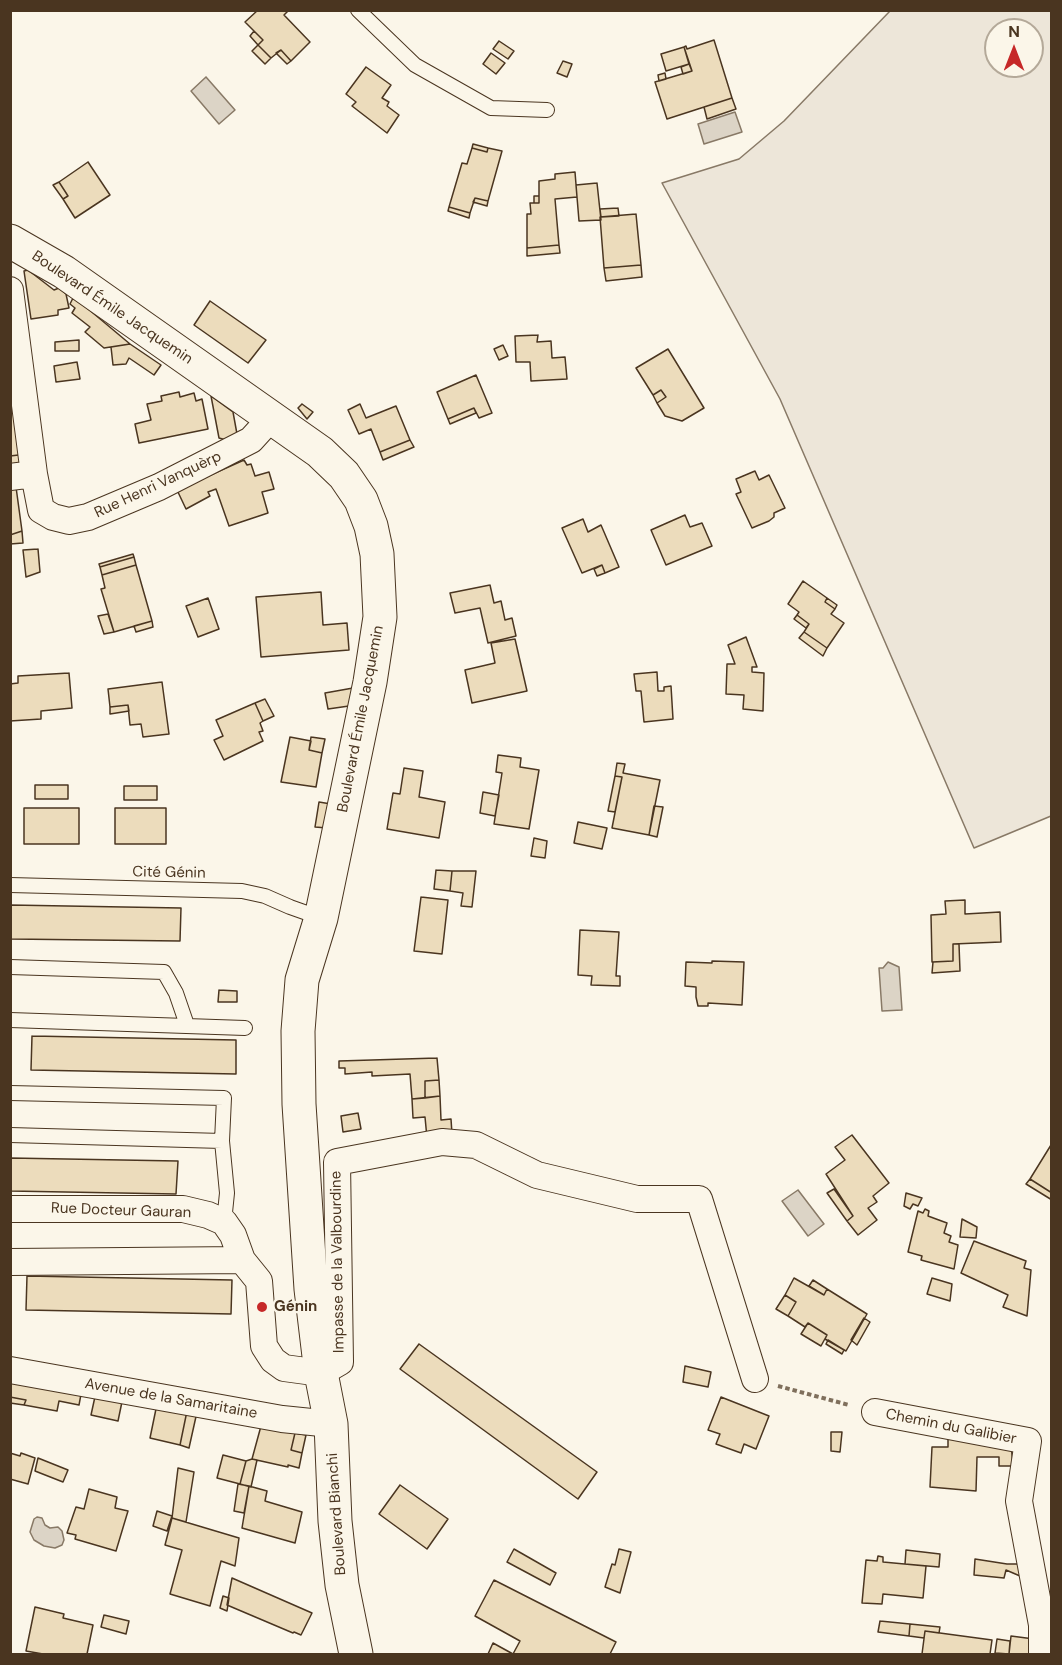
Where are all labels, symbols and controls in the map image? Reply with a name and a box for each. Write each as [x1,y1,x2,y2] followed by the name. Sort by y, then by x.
[984,18,1044,78] north arrow
[1008,21,1020,42] text: N
[28,247,196,369] street label: Boulevard Émile Jacquemin
[92,448,224,522] street label: Rue Henri Vanquèrp
[334,624,388,814] street label: Boulevard Émile Jacquemin
[132,863,206,883] street label: Cité Génin
[327,1171,349,1353] street label: Impasse de la Valbourdine
[51,1200,191,1222] street label: Rue Docteur Gauran
[274,1298,317,1316] place label: Génin
[255,1300,269,1314] marker: Génin
[83,1375,259,1423] street label: Avenue de la Samaritaine
[884,1405,1018,1449] street label: Chemin du Galibier
[324,1452,350,1576] street label: Boulevard Bianchi

